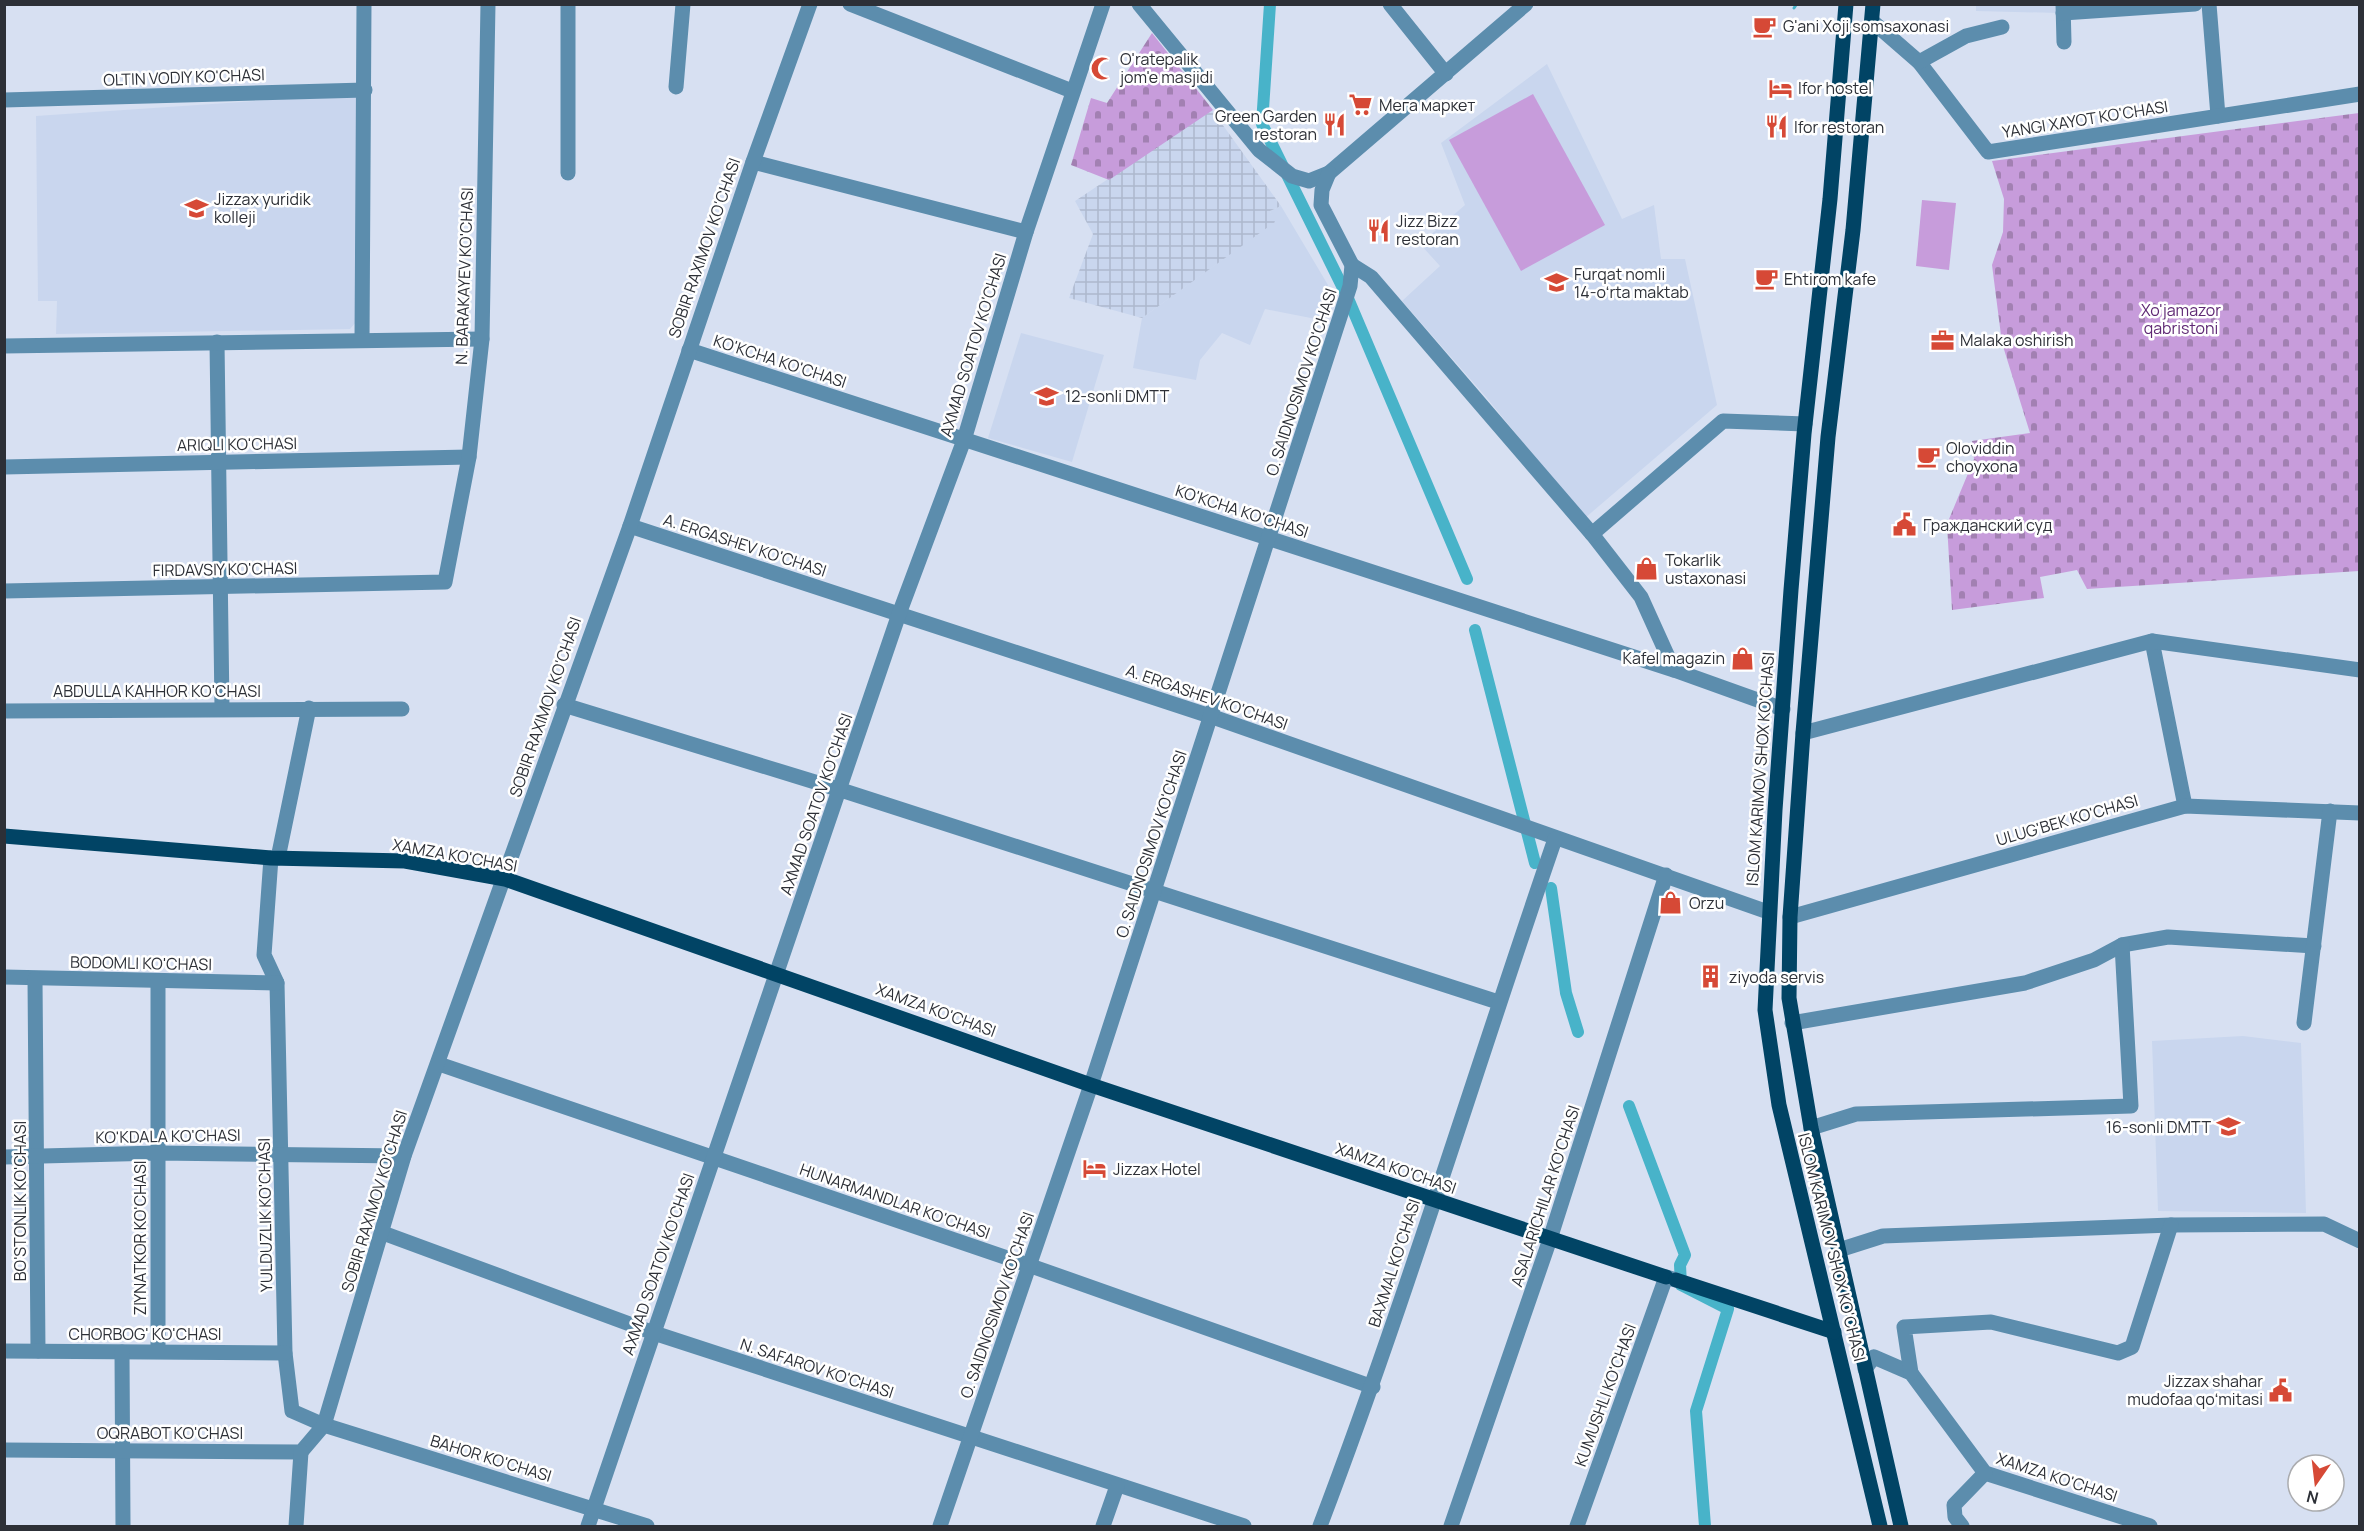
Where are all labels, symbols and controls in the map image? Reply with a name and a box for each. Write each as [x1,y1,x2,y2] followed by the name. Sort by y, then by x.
[1752,13,1778,39] cafe icon: G'ani Xoji somsaxonasi
[1783,15,1949,37] place label: G'ani Xoji somsaxonasi
[1119,48,1213,88] place label: O'ratepalik jom'e masjidi
[1089,55,1115,81] mosque icon: O'ratepalik jom'e masjidi
[103,63,265,91] street label: OLTIN VODIY KO'CHASI
[1767,75,1793,101] hotel icon: Ifor hostel
[1798,77,1872,99] place label: Ifor hostel
[1348,92,1374,118] supermarket icon: Мега маркет
[1379,94,1475,116] place label: Мега маркет
[2001,95,2169,143] street label: YANGI XAYOT KO'CHASI
[1215,105,1317,145] place label: Green Garden restoran
[1322,112,1348,138] restaurant icon: Green Garden restoran
[1763,114,1789,140] restaurant icon: Ifor restoran
[1794,116,1884,138] place label: Ifor restoran
[663,155,745,341] street label: SOBIR RAXIMOV KO'CHASI
[450,187,478,365] street label: N. BARAKAYEV KO'CHASI
[214,188,312,228] place label: Jizzax yuridik kolleji
[183,195,209,221] school or university icon: Jizzax yuridik kolleji
[1396,210,1459,250] place label: Jizz Bizz restoran
[1365,217,1391,243] restaurant icon: Jizz Bizz restoran
[935,250,1011,440] street label: AXMAD SOATOV KO'CHASI
[1574,263,1689,303] place label: Furqat nomli 14-oʻrta maktab
[1753,266,1779,292] cafe icon: Ehtirom kafe
[1784,268,1876,290] place label: Ehtirom kafe
[1543,270,1569,296] school or university icon: Furqat nomli 14-oʻrta maktab
[1260,285,1342,479] street label: O. SAIDNOSIMOV KO'CHASI
[2141,299,2221,339] park label: Xo'jamazor qabristoni
[1929,327,1955,353] office icon: Malaka oshirish
[711,329,849,393] street label: KO'KCHA KO'CHASI
[1960,329,2073,351] place label: Malaka oshirish
[1034,383,1060,409] school or university icon: 12-sonli DMTT
[1065,385,1170,407] place label: 12-sonli DMTT
[177,432,297,456] street label: ARIQLI KO'CHASI
[1946,437,2018,477] place label: Oloviddin choyxona
[1915,444,1941,470] cafe icon: Oloviddin choyxona
[1173,479,1311,543] street label: KO'KCHA KO'CHASI
[661,508,829,582] street label: A. ERGASHEV KO'CHASI
[1892,512,1918,538] public building icon: Гражданский суд
[1923,514,2053,536] place label: Гражданский суд
[1665,549,1746,589] place label: Tokarlik ustaxonasi
[1634,556,1660,582] shop icon: Tokarlik ustaxonasi
[152,557,298,581] street label: FIRDAVSIY KO'CHASI
[504,614,586,800] street label: SOBIR RAXIMOV KO'CHASI
[1730,645,1756,671] shop icon: Kafel magazin
[1622,647,1725,669] place label: Kafel magazin
[1741,651,1779,887] street label: ISLOM KARIMOV SHOX KO'CHASI
[1123,659,1291,735] street label: A. ERGASHEV KO'CHASI
[53,680,261,702] street label: ABDULLA KAHHOR KO'CHASI
[775,710,857,898] street label: AXMAD SOATOV KO'CHASI
[1110,747,1192,941] street label: O. SAIDNOSIMOV KO'CHASI
[1994,789,2140,851] street label: ULUG'BEK KO'CHASI
[391,833,519,877] street label: XAMZA KO'CHASI
[1658,890,1684,916] shop icon: Orzu
[1689,892,1724,914] place label: Orzu
[70,951,212,975] street label: BODOMLI KO'CHASI
[1698,964,1724,990] building icon: ziyoda servis
[1729,966,1824,988] place label: ziyoda servis
[873,978,999,1042] street label: XAMZA KO'CHASI
[1505,1103,1585,1289] street label: ASALARICHILAR KO'CHASI
[336,1107,412,1295] street label: SOBIR RAXIMOV KO'CHASI
[2216,1114,2242,1140] school or university icon: 16-sonli DMTT
[2106,1116,2211,1138] place label: 16-sonli DMTT
[9,1121,31,1281] street label: BO'STONLIK KO'CHASI
[95,1124,241,1148] street label: KO'KDALA KO'CHASI
[1793,1130,1871,1364] street label: ISLOM KARIMOV SHOX KO'CHASI
[1333,1137,1459,1199] street label: XAMZA KO'CHASI
[253,1138,277,1292] street label: YULDUZLIK KO'CHASI
[1082,1156,1108,1182] hotel icon: Jizzax Hotel
[797,1158,993,1244] street label: HUNARMANDLAR KO'CHASI
[1113,1158,1201,1180] place label: Jizzax Hotel
[129,1160,151,1316] street label: ZIYNATKOR KO'CHASI
[617,1170,699,1358] street label: AXMAD SOATOV KO'CHASI
[1363,1196,1425,1330] street label: BAXMAL KO'CHASI
[955,1209,1039,1401] street label: O. SAIDNOSIMOV KO'CHASI
[1569,1320,1641,1470] street label: KUMUSHLI KO'CHASI
[68,1323,222,1345] street label: CHORBOG' KO'CHASI
[737,1333,897,1403] street label: N. SAFAROV KO'CHASI
[2127,1370,2263,1410] place label: Jizzax shahar mudofaa qoʻmitasi
[2268,1377,2294,1403] public building icon: Jizzax shahar mudofaa qoʻmitasi
[97,1422,243,1444] street label: OQRABOT KO'CHASI
[428,1429,554,1487] street label: BAHOR KO'CHASI
[1994,1447,2120,1507] street label: XAMZA KO'CHASI
[2286,1453,2346,1513] north arrow
[2304,1485,2321,1510] text: N

